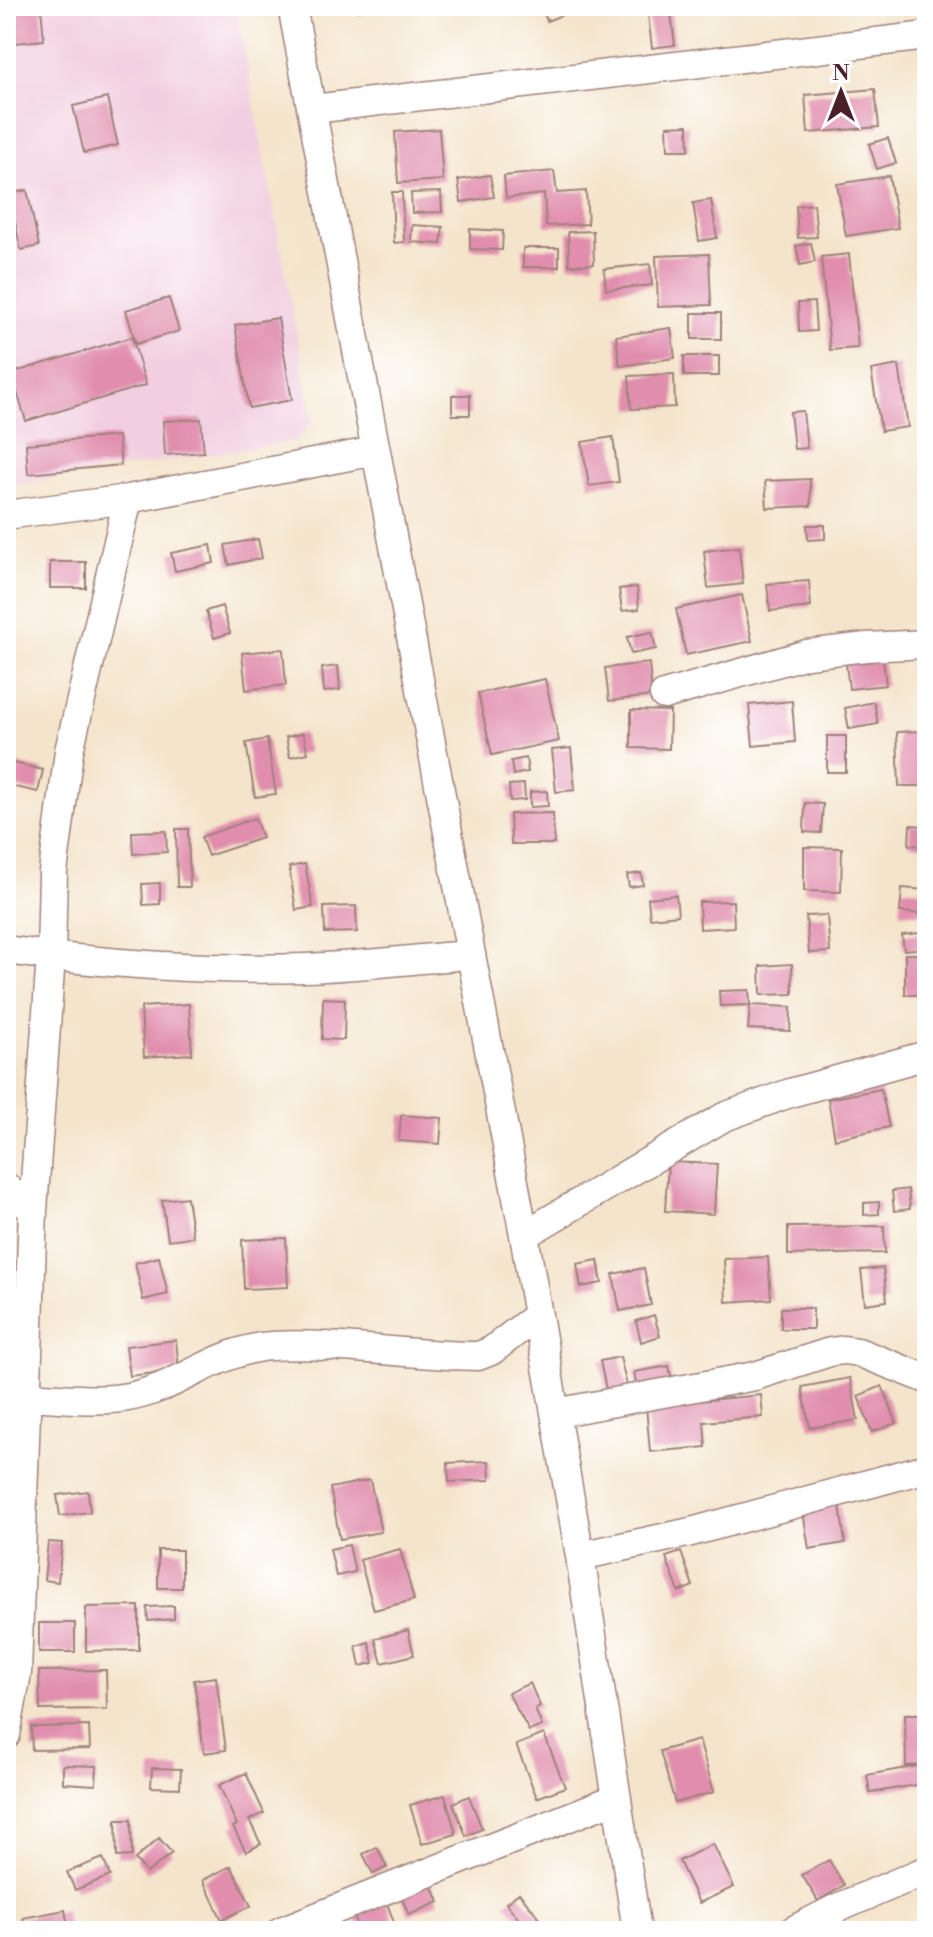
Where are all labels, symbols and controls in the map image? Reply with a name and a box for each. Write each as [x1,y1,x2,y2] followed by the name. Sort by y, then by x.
[801,52,881,132] north arrow
[832,60,850,87] text: N

